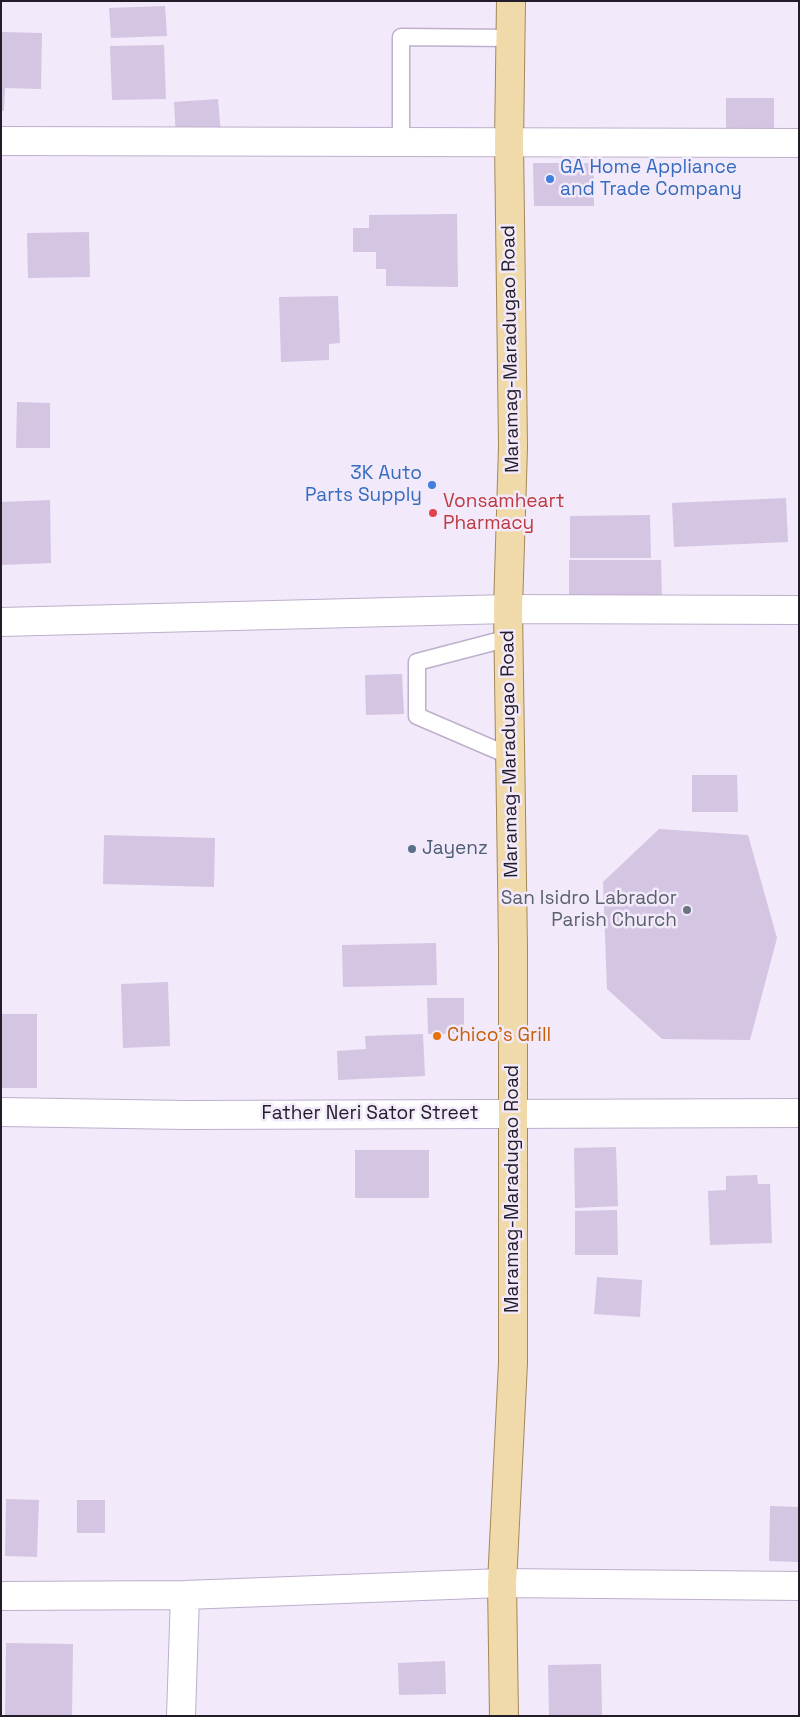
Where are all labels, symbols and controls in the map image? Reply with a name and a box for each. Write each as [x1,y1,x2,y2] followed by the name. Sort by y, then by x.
[560,157,742,201] place label: GA Home Appliance and Trade Company
[544,173,556,185] marker: GA Home Appliance and Trade Company
[497,225,525,473] street label: Maramag-Maradugao Road
[305,463,422,507] place label: 3K Auto Parts Supply
[426,479,438,491] marker: 3K Auto Parts Supply
[443,491,564,535] place label: Vonsamheart Pharmacy
[427,507,439,519] marker: Vonsamheart Pharmacy
[496,630,524,878] street label: Maramag-Maradugao Road
[422,838,488,860] place label: Jayenz
[406,843,418,855] marker: Jayenz
[501,888,677,932] place label: San Isidro Labrador Parish Church
[681,904,693,916] marker: San Isidro Labrador Parish Church
[447,1025,551,1047] place label: Chico's Grill
[431,1030,443,1042] marker: Chico's Grill
[502,1065,524,1313] street label: Maramag-Maradugao Road
[262,1103,478,1125] street label: Father Neri Sator Street

